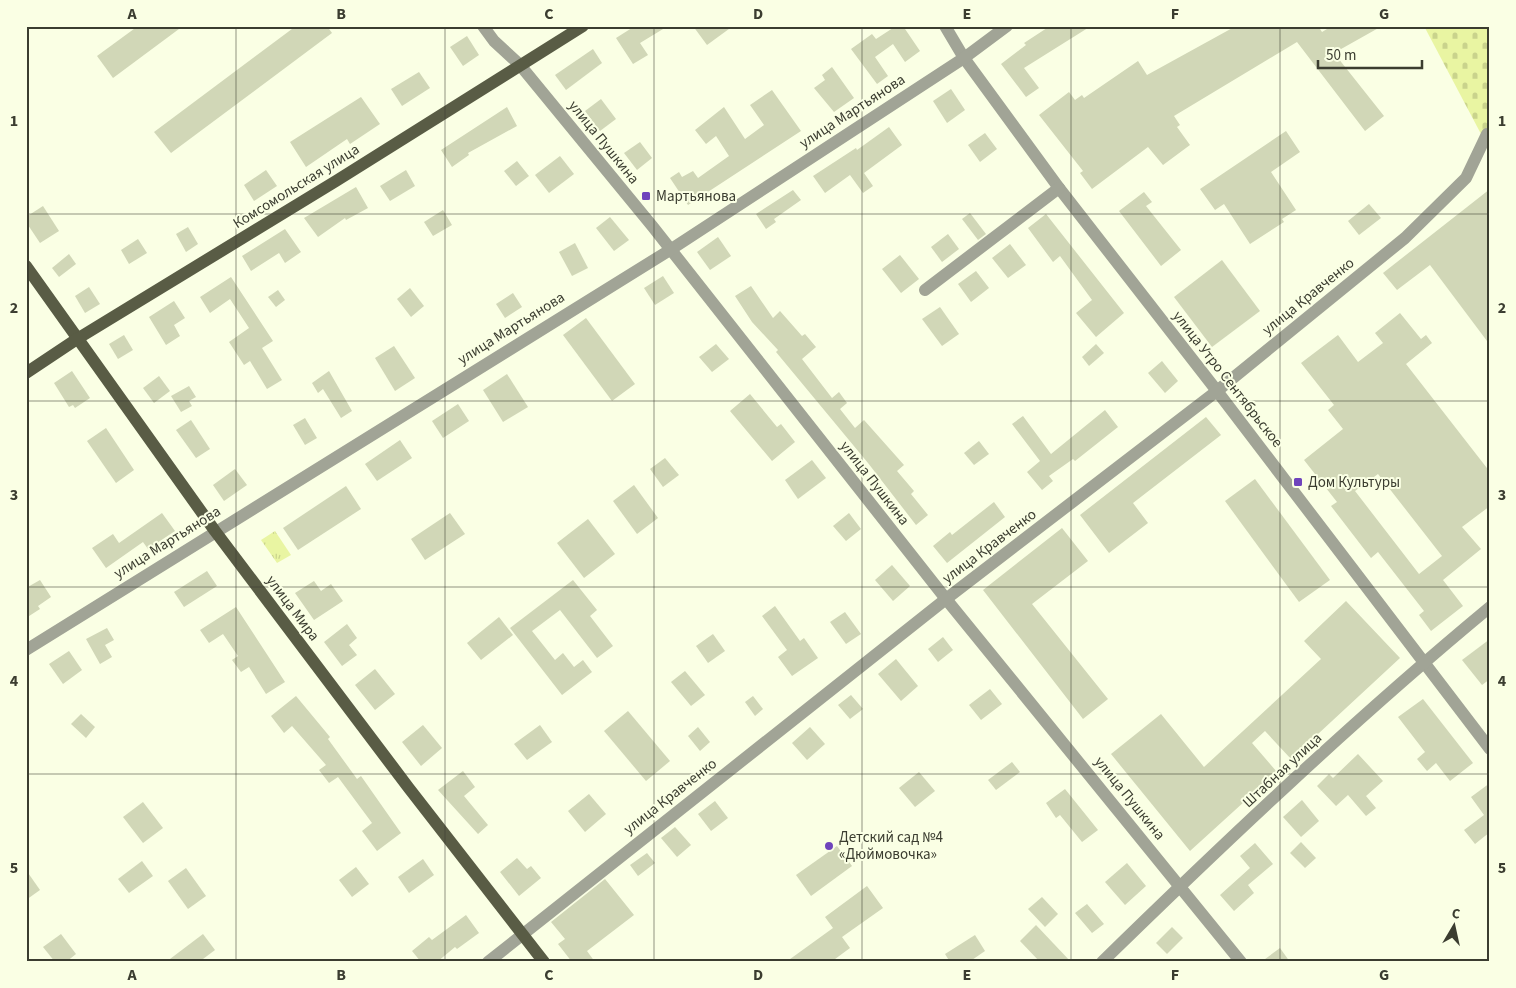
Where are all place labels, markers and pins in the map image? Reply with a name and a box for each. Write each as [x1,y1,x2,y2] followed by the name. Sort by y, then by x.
[656,186,736,207] place label: Мартьянова
[640,190,652,202] marker: Мартьянова
[1308,472,1400,493] place label: Дом Культуры
[1292,476,1304,488] marker: Дом Культуры
[839,827,944,865] place label: Детский сад №4 «Дюймовочка»
[823,840,835,852] marker: Детский сад №4 «Дюймовочка»

